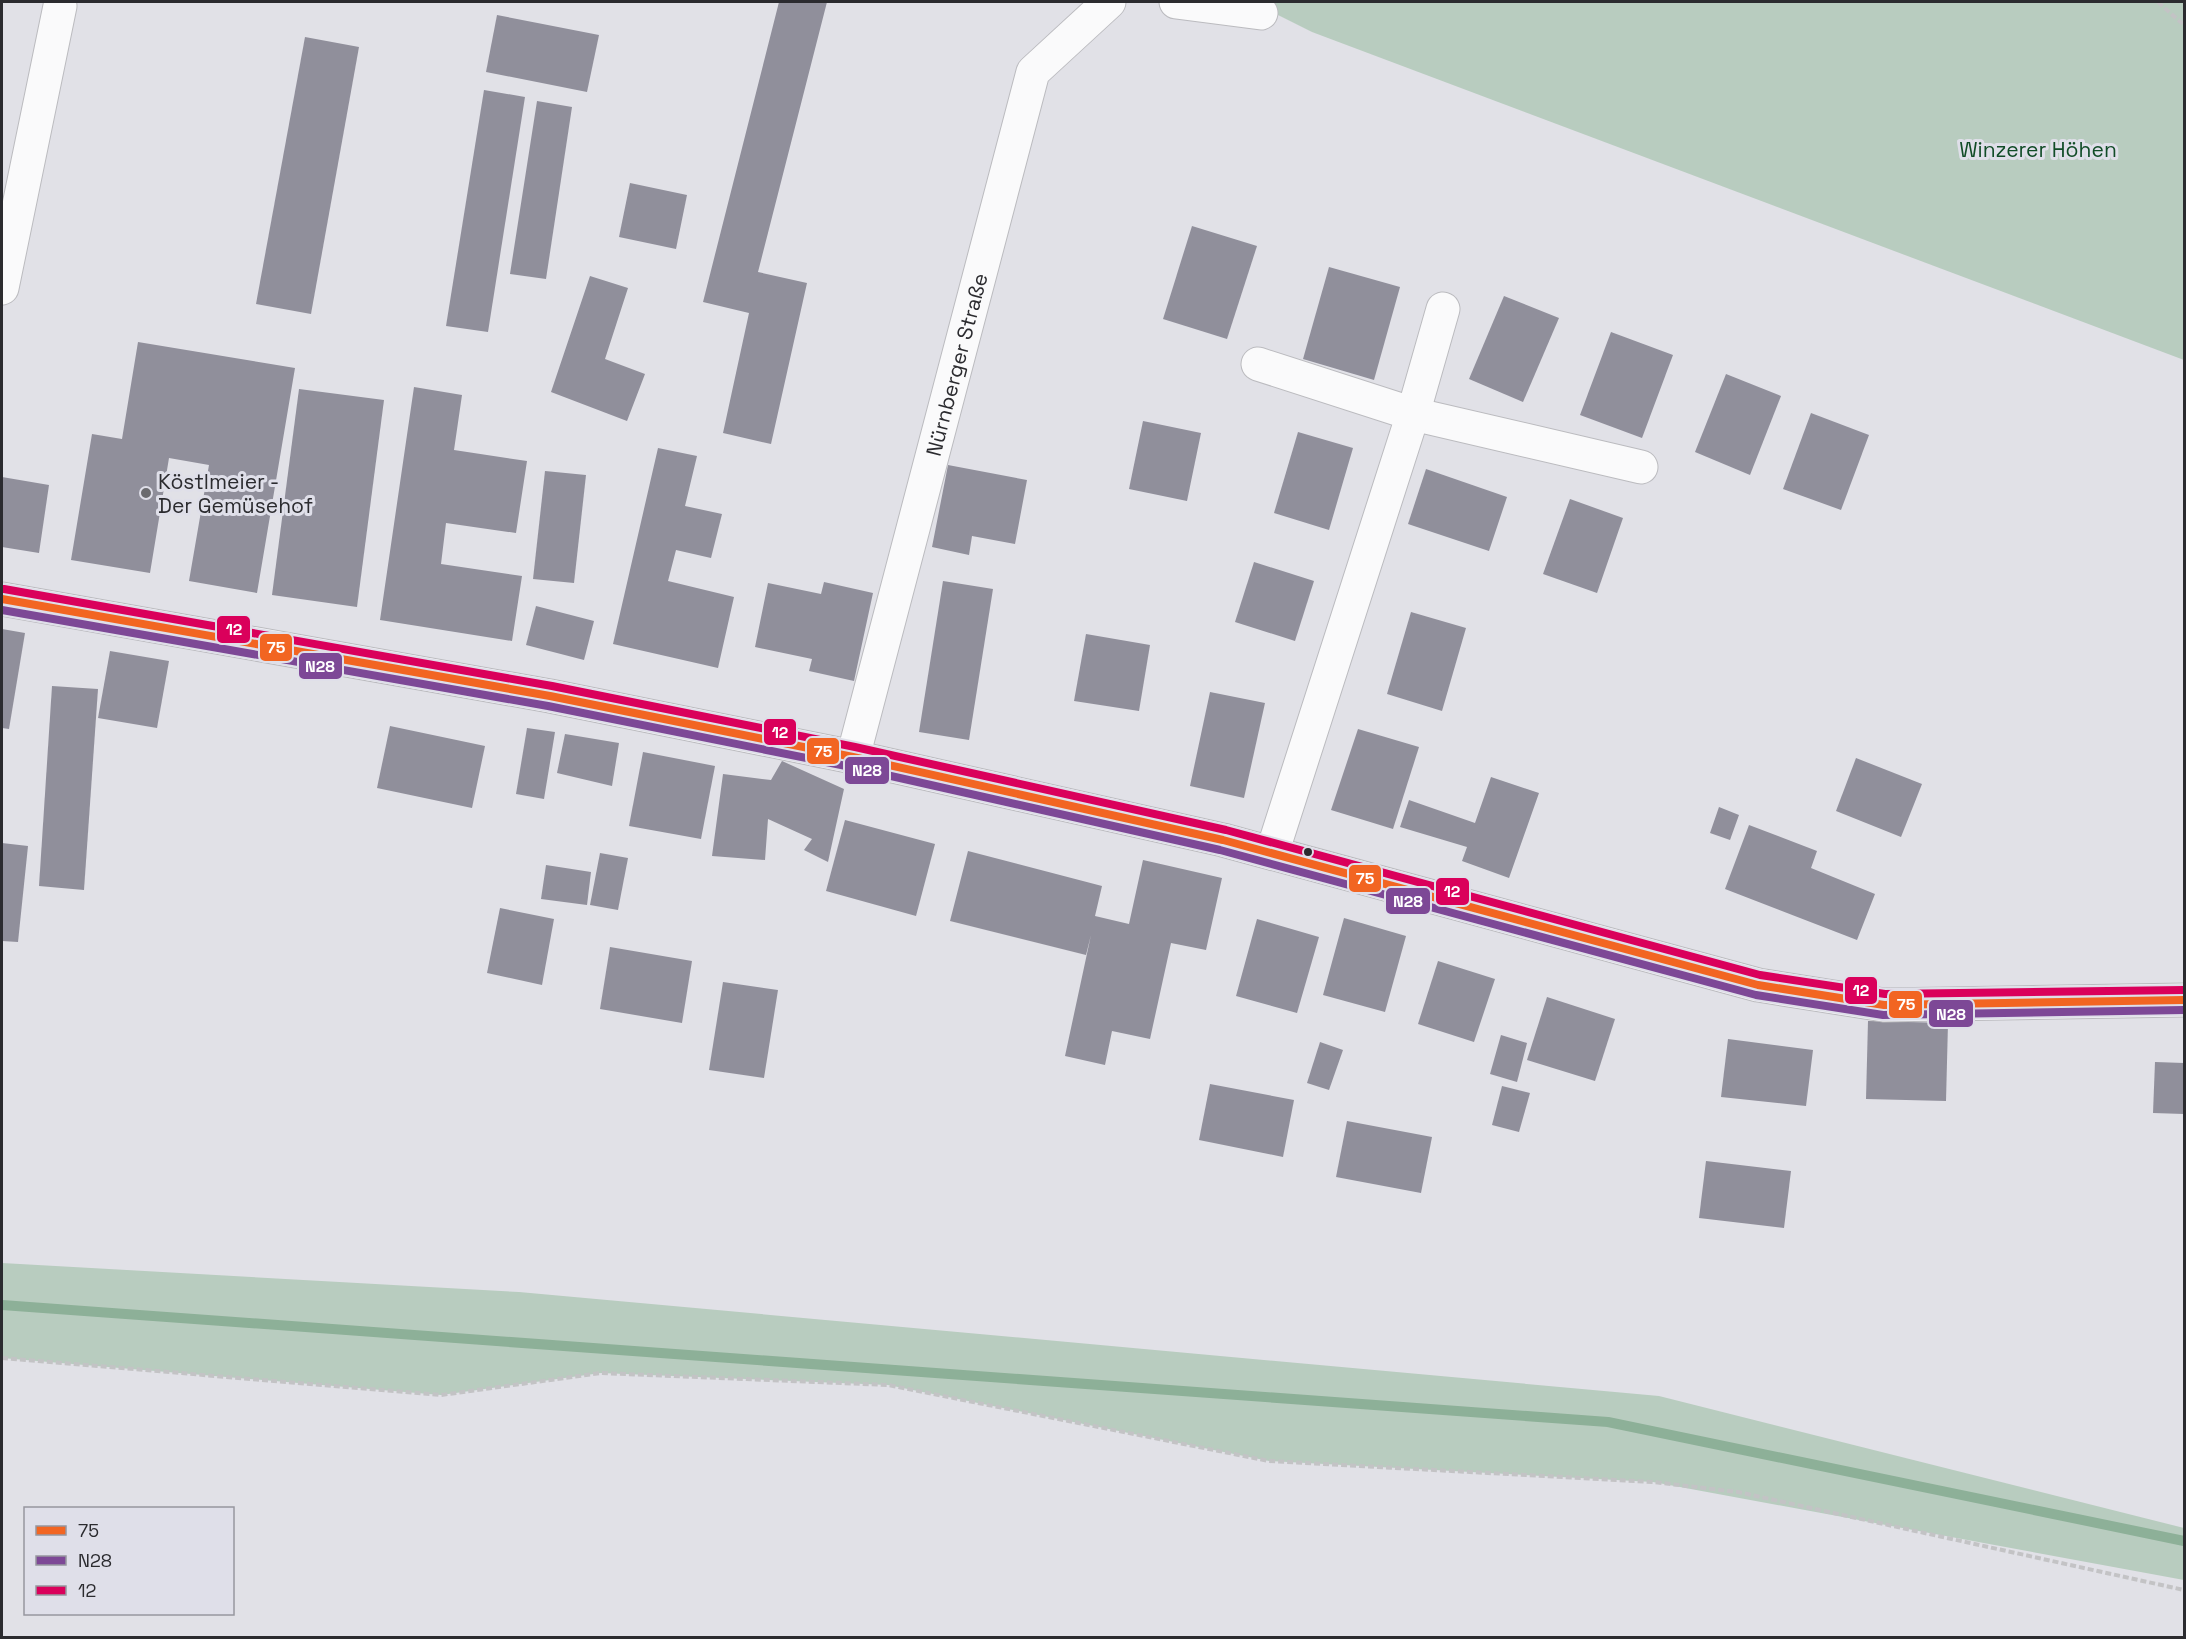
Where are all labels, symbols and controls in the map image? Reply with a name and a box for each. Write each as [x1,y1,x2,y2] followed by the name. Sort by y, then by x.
[1959,136,2117,163] park label: Winzerer Höhen
[919,270,993,459] street label: Nürnberger Straße
[158,468,313,519] place label: Köstlmeier - Der Gemüsehof
[139,486,153,500] marker: Köstlmeier - Der Gemüsehof
[216,615,251,644] line badge: 12
[226,619,242,640] text: 12
[259,633,293,662] line badge: 75
[267,637,286,658] text: 75
[298,652,343,680] line badge: N28
[305,656,335,677] text: N28
[763,718,797,746] line badge: 12
[772,722,788,743] text: 12
[806,737,840,765] line badge: 75
[814,741,833,762] text: 75
[844,756,890,785] line badge: N28
[852,760,882,781] text: N28
[1302,846,1314,858] unlabelled marker
[1348,864,1382,893] line badge: 75
[1356,868,1375,889] text: 75
[1435,877,1470,906] line badge: 12
[1444,881,1460,902] text: 12
[1385,887,1431,915] line badge: N28
[1393,891,1423,912] text: N28
[1844,976,1878,1005] line badge: 12
[1853,980,1869,1001] text: 12
[1888,990,1923,1019] line badge: 75
[1897,994,1916,1015] text: 75
[1928,999,1974,1028] line badge: N28
[1936,1004,1966,1025] text: N28
[24,1507,234,1615] legend
[78,1519,99,1542] text: 75
[78,1549,112,1572] text: N28
[78,1579,96,1602] text: 12

